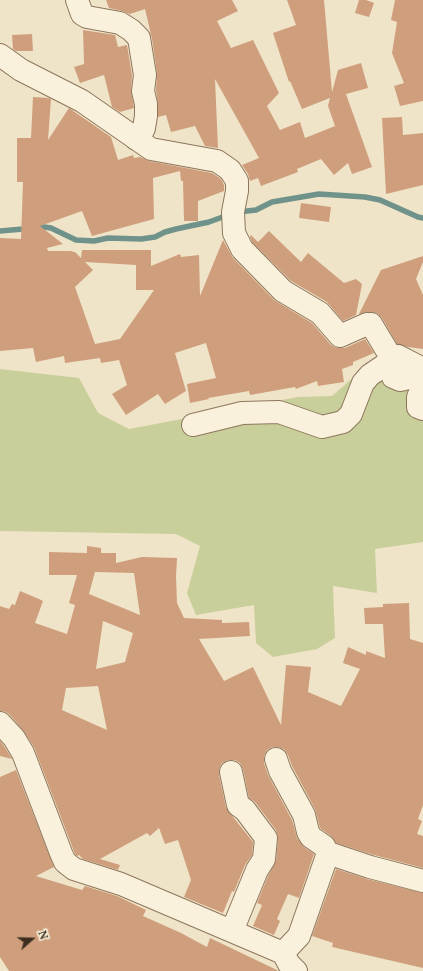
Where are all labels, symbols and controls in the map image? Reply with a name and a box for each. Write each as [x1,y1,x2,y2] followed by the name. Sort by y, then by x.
[12,919,52,959] north arrow
[35,928,52,941] text: N

